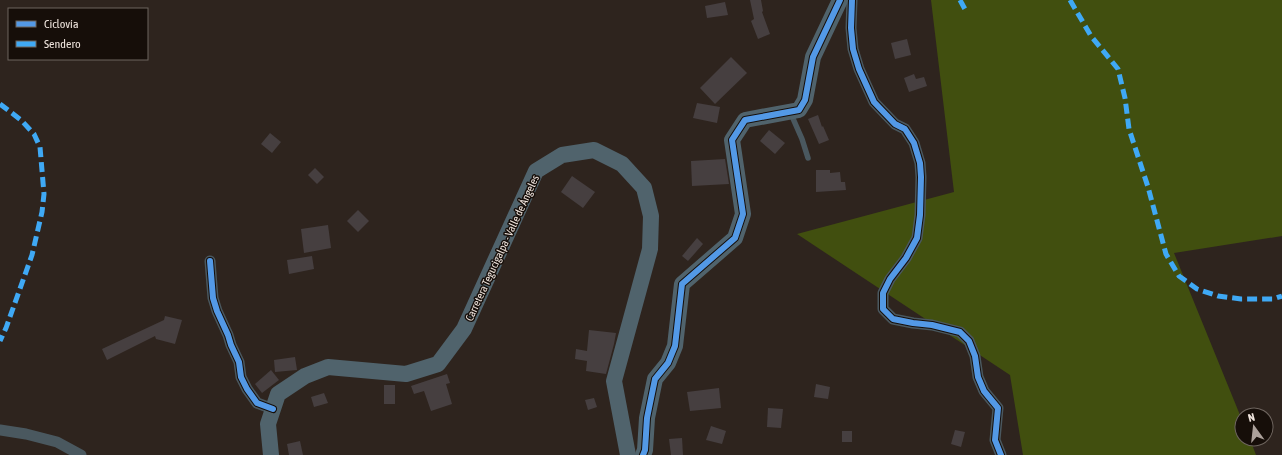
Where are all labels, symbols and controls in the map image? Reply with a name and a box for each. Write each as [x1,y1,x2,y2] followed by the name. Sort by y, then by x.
[8,8,148,60] legend
[44,17,78,31] text: Ciclovía
[44,37,81,51] text: Sendero
[463,173,541,323] street label: Carretera Tegucigalpa - Valle de Ángeles
[1234,407,1274,447] north arrow
[1247,411,1256,424] text: N

